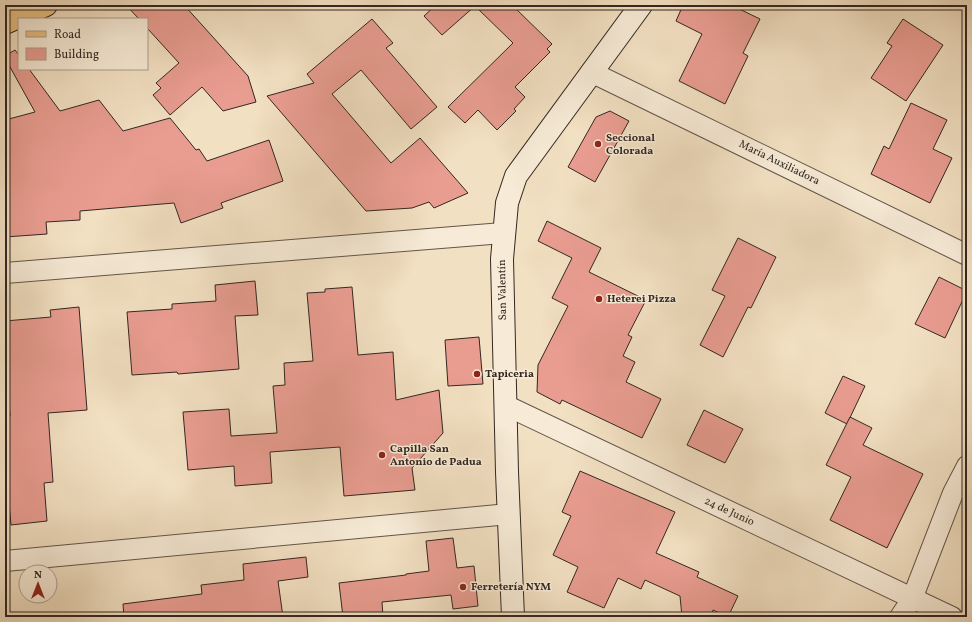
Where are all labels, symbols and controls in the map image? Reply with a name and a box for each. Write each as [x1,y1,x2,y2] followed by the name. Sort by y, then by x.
[18,18,148,70] legend
[54,27,81,43] text: Road
[54,47,99,63] text: Building
[606,131,655,159] place label: Seccional Colorada
[736,137,822,189] street label: María Auxiliadora
[593,139,603,149] marker: Seccional Colorada
[495,259,511,321] street label: San Valentín
[607,292,676,307] place label: Heterei Pizza
[594,294,604,304] marker: Heterei Pizza
[485,367,534,382] place label: Tapiceria
[472,369,482,379] marker: Tapiceria
[390,442,482,470] place label: Capilla San Antonio de Padua
[377,450,387,460] marker: Capilla San Antonio de Padua
[702,494,757,530] street label: 24 de Junio
[18,564,58,604] north arrow
[34,568,42,583] text: N
[471,580,551,595] place label: Ferretería NYM
[458,582,468,592] marker: Ferretería NYM

